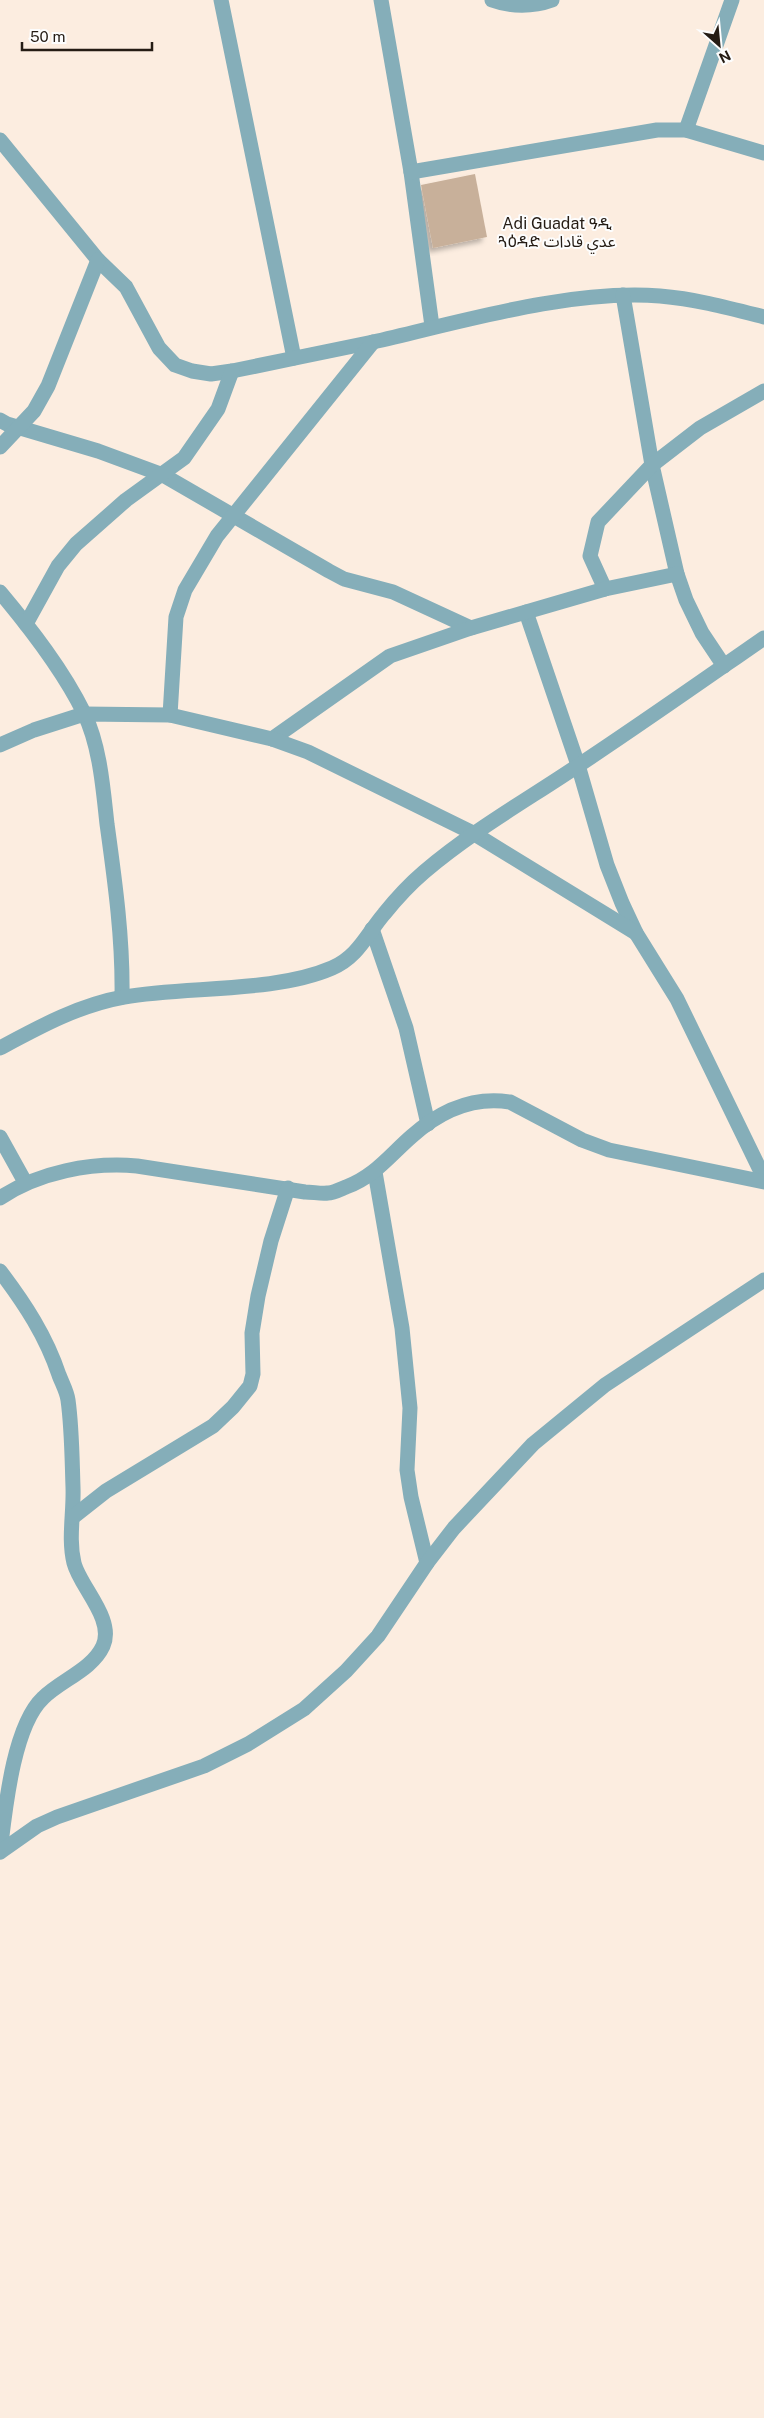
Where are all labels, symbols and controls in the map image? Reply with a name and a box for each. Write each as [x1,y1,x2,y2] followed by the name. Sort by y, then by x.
[22,20,152,52] scale bar
[694,20,744,70] north arrow
[30,28,65,45] text: 50 m
[716,47,733,66] text: N
[499,214,615,254] district label: Adi Guadat ዓዲ ጓዕዳድ عدي قادات

